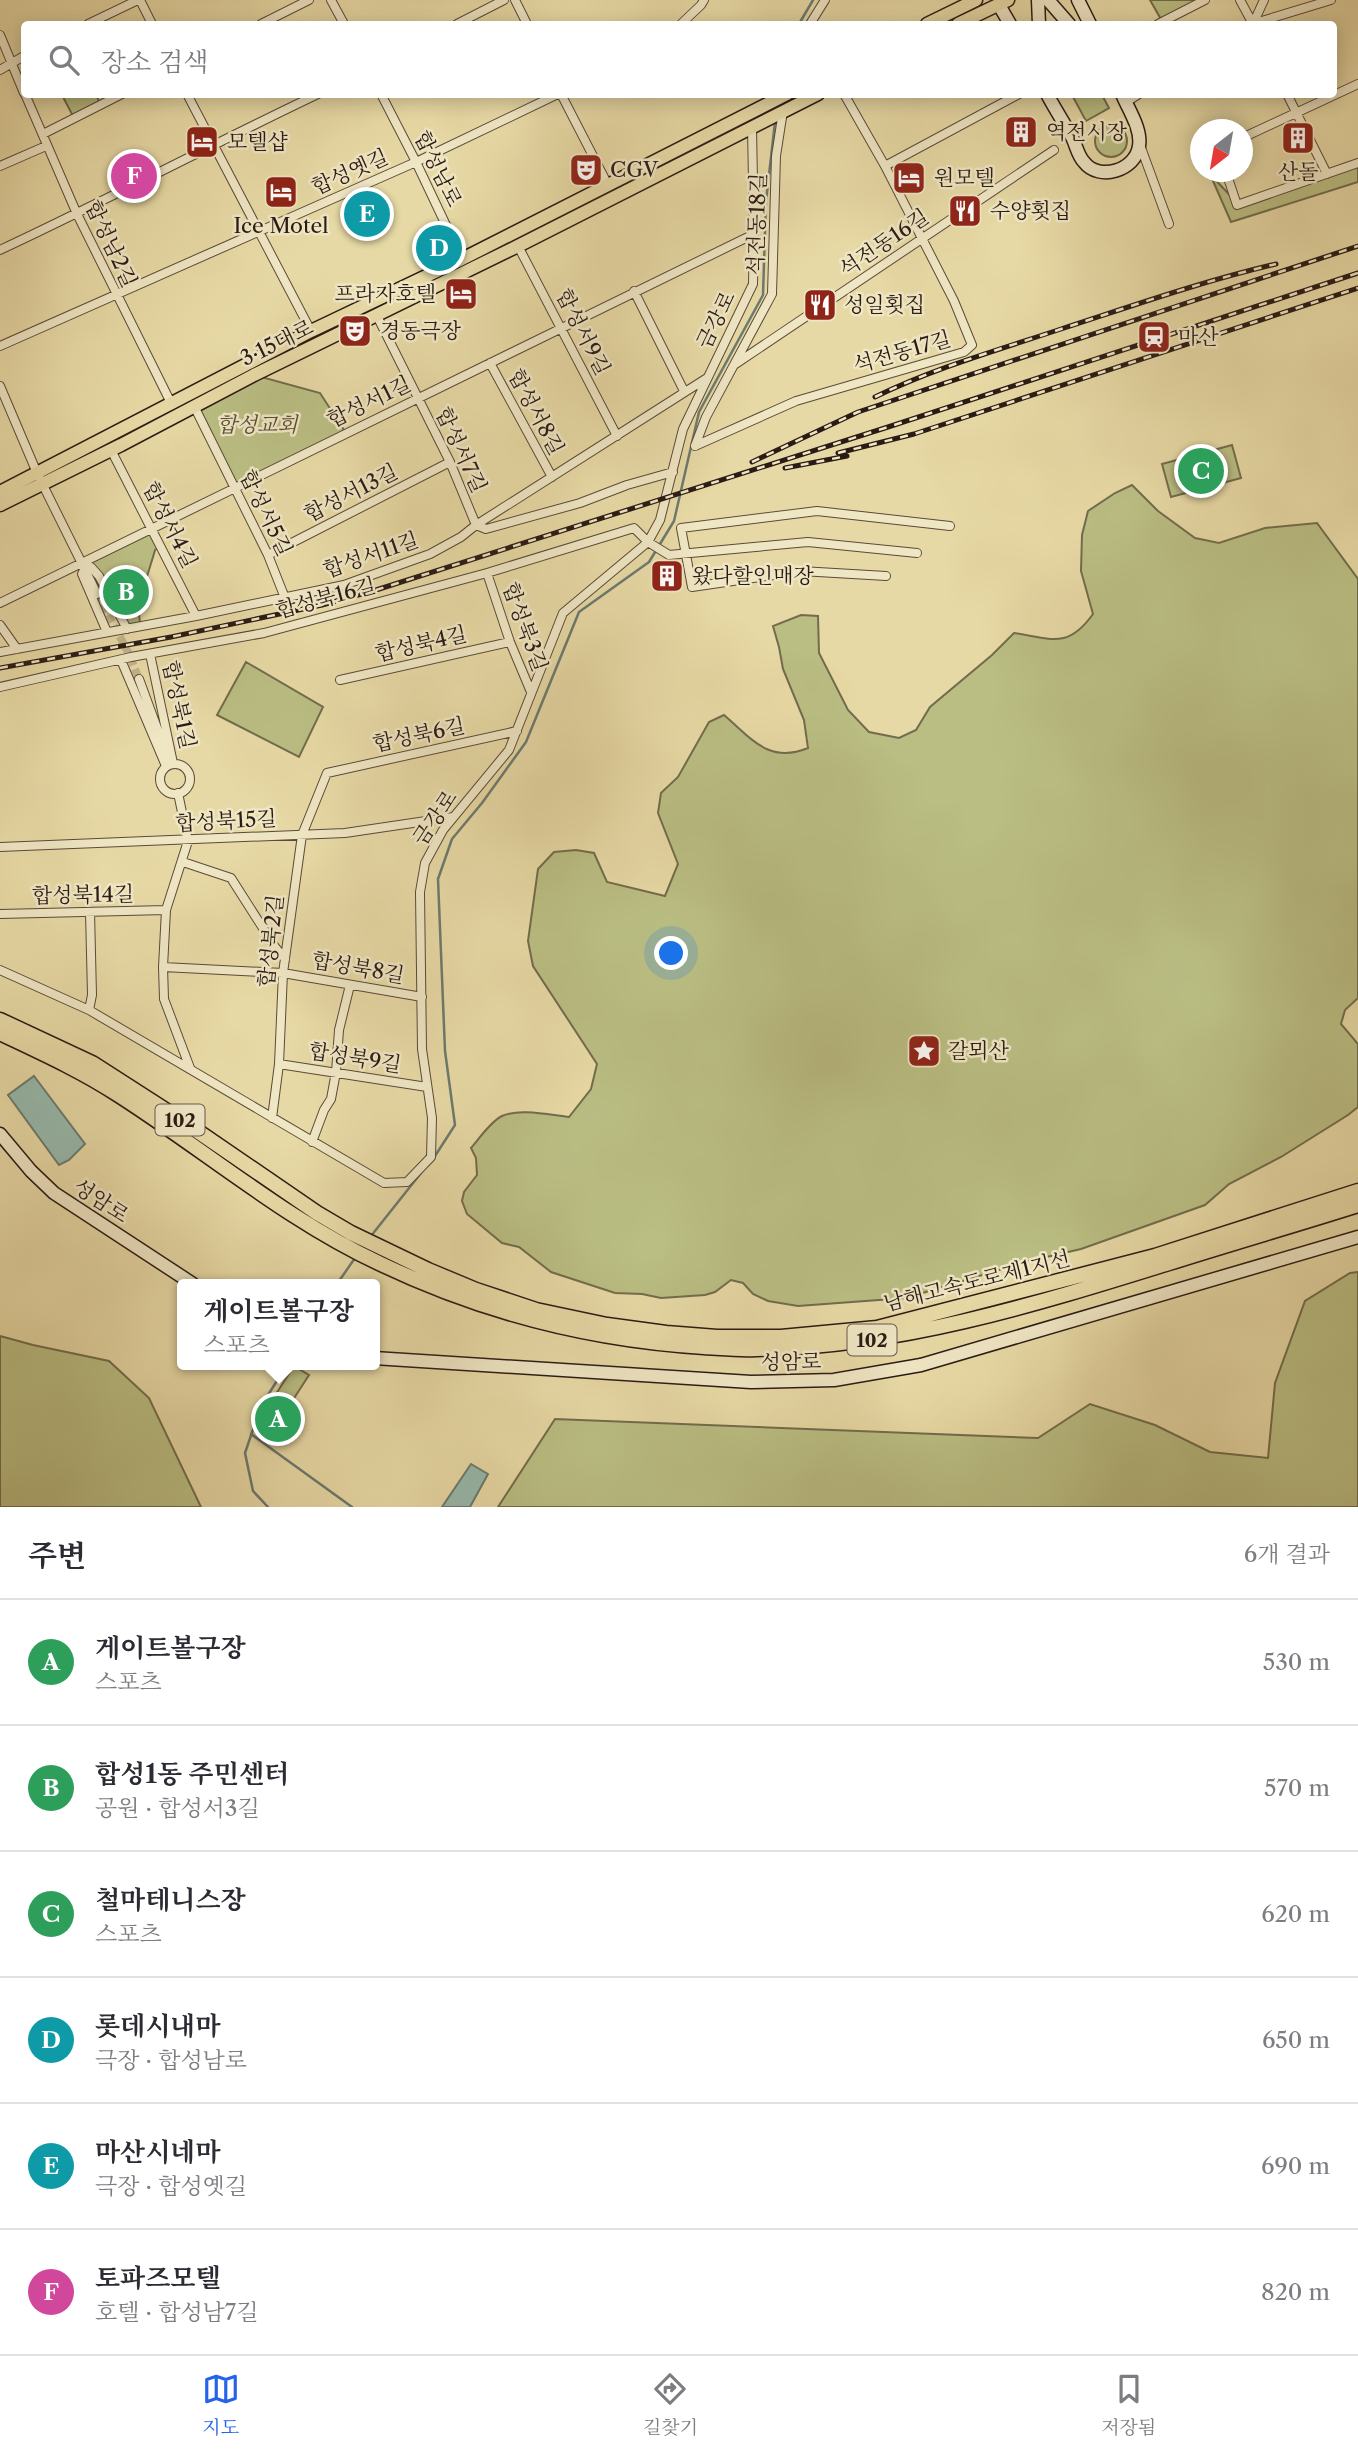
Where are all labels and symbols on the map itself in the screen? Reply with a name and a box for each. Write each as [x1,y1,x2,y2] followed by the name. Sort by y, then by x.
[1002,113,1040,151] building icon: 역전시장
[1046,119,1128,144] place label: 역전시장
[1190,119,1253,182] north arrow
[1279,119,1317,157] building icon: 산돌
[183,123,221,161] hotel icon: 모텔샵
[409,127,467,211] street label: 합성남로
[227,129,289,154] place label: 모텔샵
[308,144,392,199] street label: 합성옛길
[111,150,157,202] pin: F
[567,151,605,189] theatre icon: CGV
[610,157,659,182] place label: CGV
[890,159,928,197] hotel icon: 원모텔
[1278,159,1318,184] place label: 산돌
[934,165,995,190] place label: 원모텔
[742,172,771,276] street label: 석전동18길
[262,173,300,211] hotel icon: Ice Motel
[344,188,390,240] pin: E
[946,192,984,230] restaurant icon: 수양횟집
[80,196,142,291] street label: 합성남2길
[990,198,1071,223] place label: 수양횟집
[834,204,933,282] street label: 석전동16길
[234,213,328,238] place label: Ice Motel
[416,222,462,274] pin: D
[442,275,480,313] hotel icon: 프라자호텔
[335,281,436,306] place label: 프라자호텔
[551,284,616,379] street label: 합성서9길
[801,286,839,324] restaurant icon: 성일횟집
[691,287,740,353] street label: 금강로
[844,292,925,317] place label: 성일횟집
[336,312,374,350] theatre icon: 경동극장
[236,314,317,371] street label: 3·15대로
[380,318,462,343] place label: 경동극장
[1135,318,1173,356] station icon: 마산
[1178,324,1219,349] place label: 마산
[850,326,954,377] street label: 석전동17길
[503,365,569,459] street label: 합성서8길
[323,371,415,433] street label: 합성서1길
[431,403,492,497] street label: 합성서7길
[216,412,299,437] park label: 합성교회
[1178,445,1224,497] pin: C
[300,458,402,527] street label: 합성서13길
[235,466,298,560] street label: 합성서5길
[138,478,203,572] street label: 합성서4길
[320,527,422,582] street label: 합성서11길
[648,557,686,595] building icon: 왔다할인매장
[692,563,814,588] place label: 왔다할인매장
[103,566,149,618] pin: B
[273,572,379,623] street label: 합성북16길
[498,579,553,675] street label: 합성북3길
[373,621,469,666] street label: 합성북4길
[158,658,201,752] street label: 합성북1길
[371,713,467,756] street label: 합성북6길
[407,786,462,850] street label: 금강로
[175,805,277,836] street label: 합성북15길
[32,881,134,908] street label: 합성북14길
[253,893,288,989] street label: 합성북2길
[654,936,688,970] your location
[310,947,406,988] street label: 합성북8길
[905,1032,943,1070] place icon: 갈뫼산
[307,1038,403,1077] street label: 합성북9길
[948,1038,1010,1063] place label: 갈뫼산
[156,1104,204,1136] road number: 102
[69,1174,134,1228] street label: 성암로
[881,1245,1073,1316] street label: 남해고속도로제1지선
[848,1324,896,1356] road number: 102
[760,1348,822,1375] street label: 성암로
[255,1393,301,1445] pin: A

